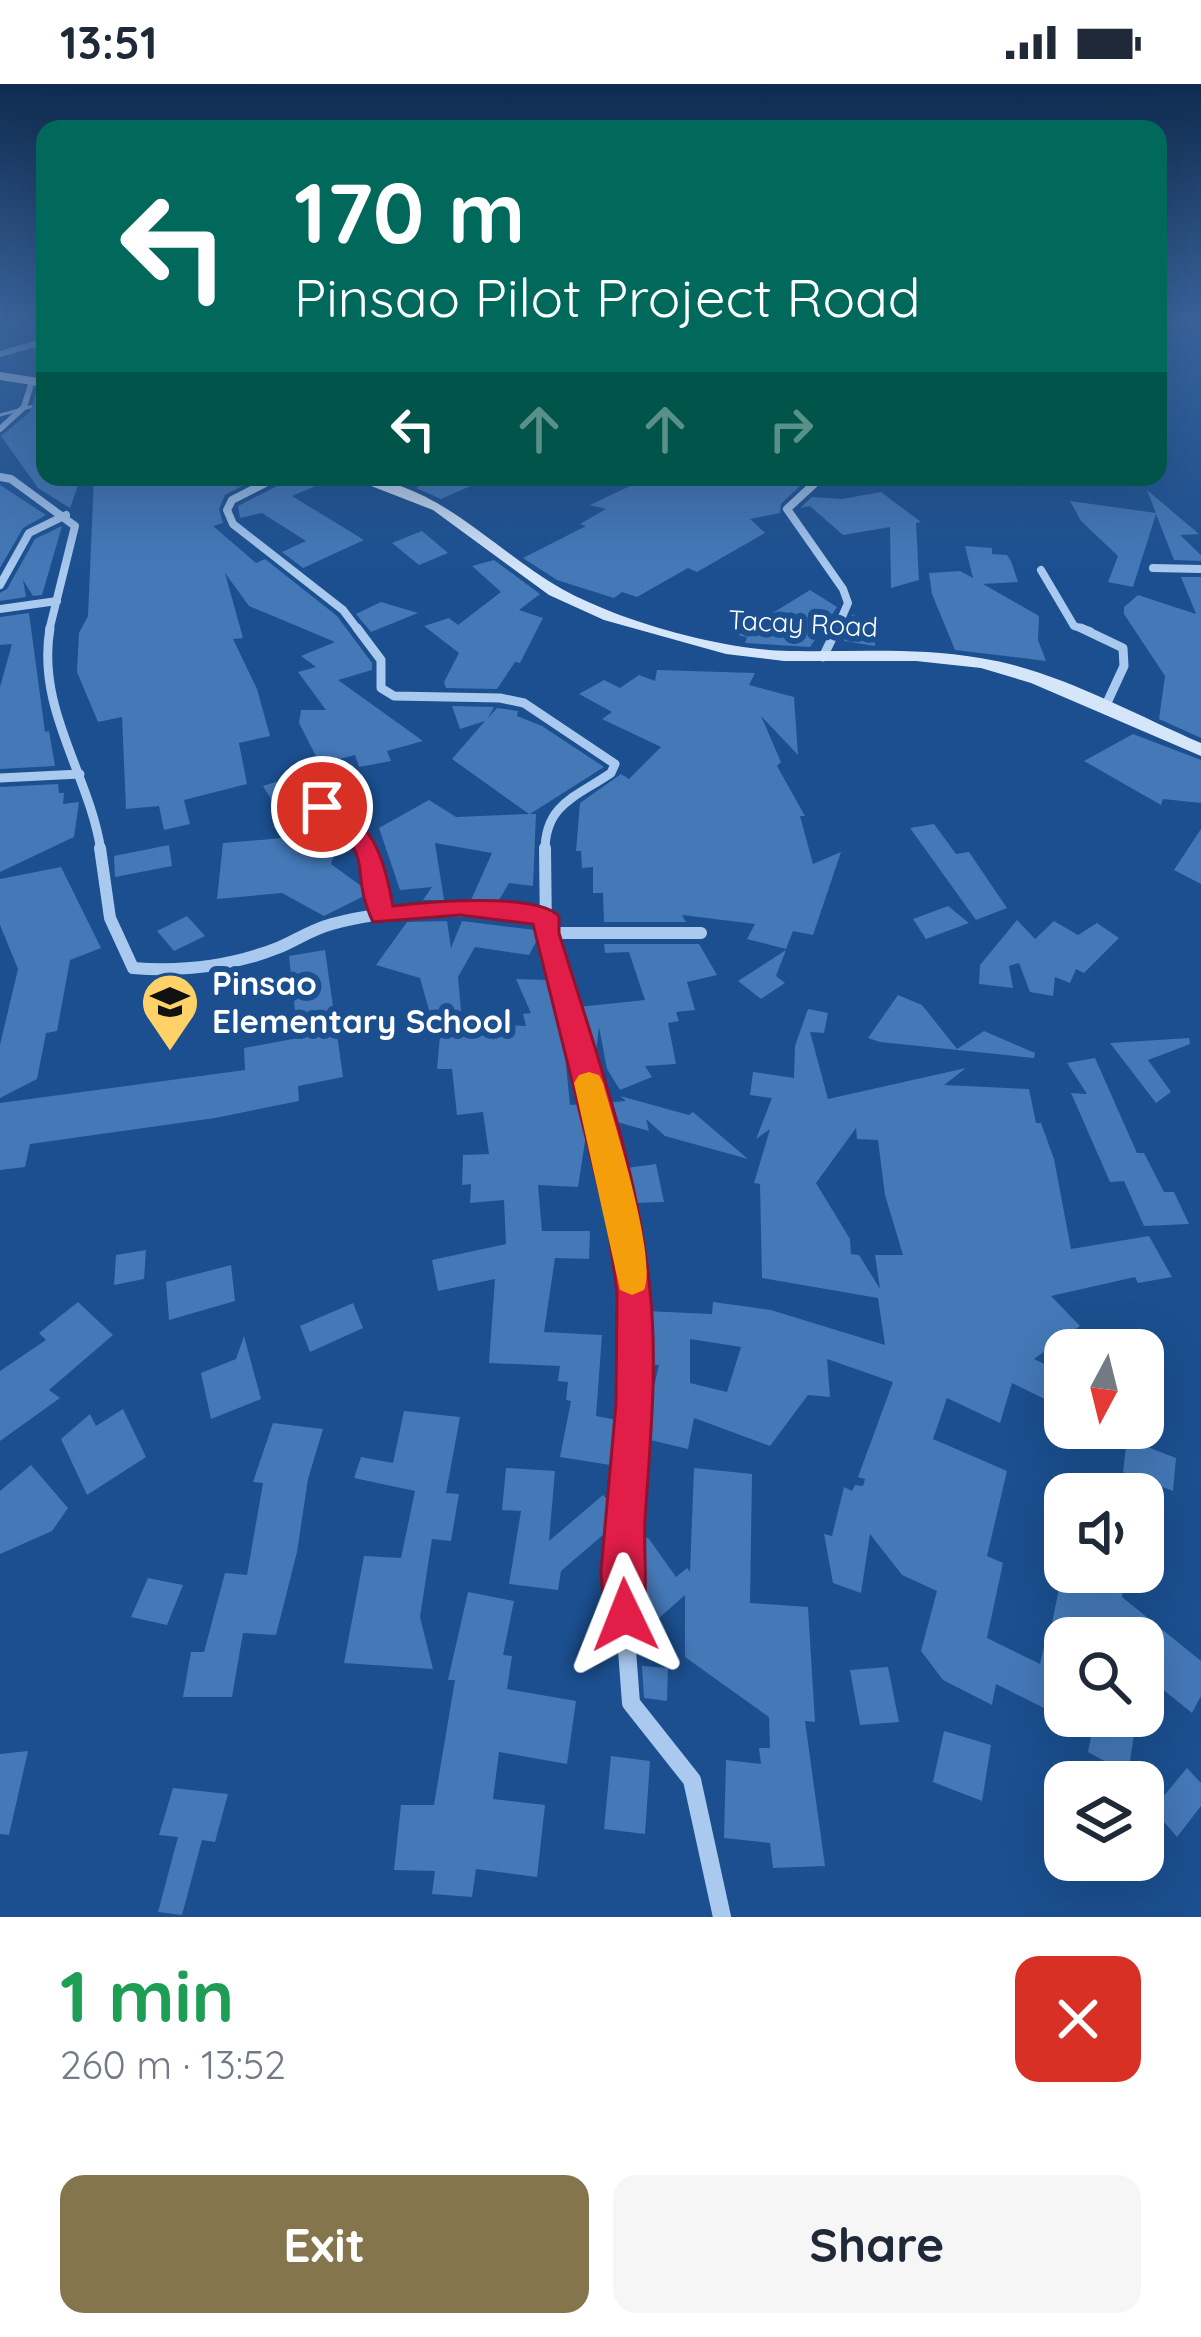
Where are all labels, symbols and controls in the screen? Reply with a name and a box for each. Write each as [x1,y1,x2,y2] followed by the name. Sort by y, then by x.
[60,14,157,70] text: 13:51
[294,159,525,264] text: 170 m
[96,168,252,324] icon: left
[294,263,921,331] text: Pinsao Pilot Project Road
[380,396,446,462] icon: left
[506,396,572,462] icon: ahead
[632,396,698,462] icon: ahead
[758,396,824,462] icon: right
[727,602,879,644] street label: Tacay Road
[271,756,373,858] pin
[289,774,355,840] icon: arrive
[212,962,512,1041] place label: Pinsao Elementary School
[139,971,201,1053] school or university icon: Pinsao Elementary School
[1044,1329,1164,1449] north arrow
[1044,1329,1164,1881] map controls
[1044,1473,1164,1593] button: sound
[562,1552,688,1678] position arrow
[1044,1617,1164,1737] button: search
[1044,1761,1164,1881] button: layers
[60,1950,234,2040] text: 1 min
[1015,1956,1141,2082] button: close
[60,2040,286,2089] text: 260 m · 13:52
[60,2175,589,2313] button: Exit
[613,2175,1141,2313] button: Share

